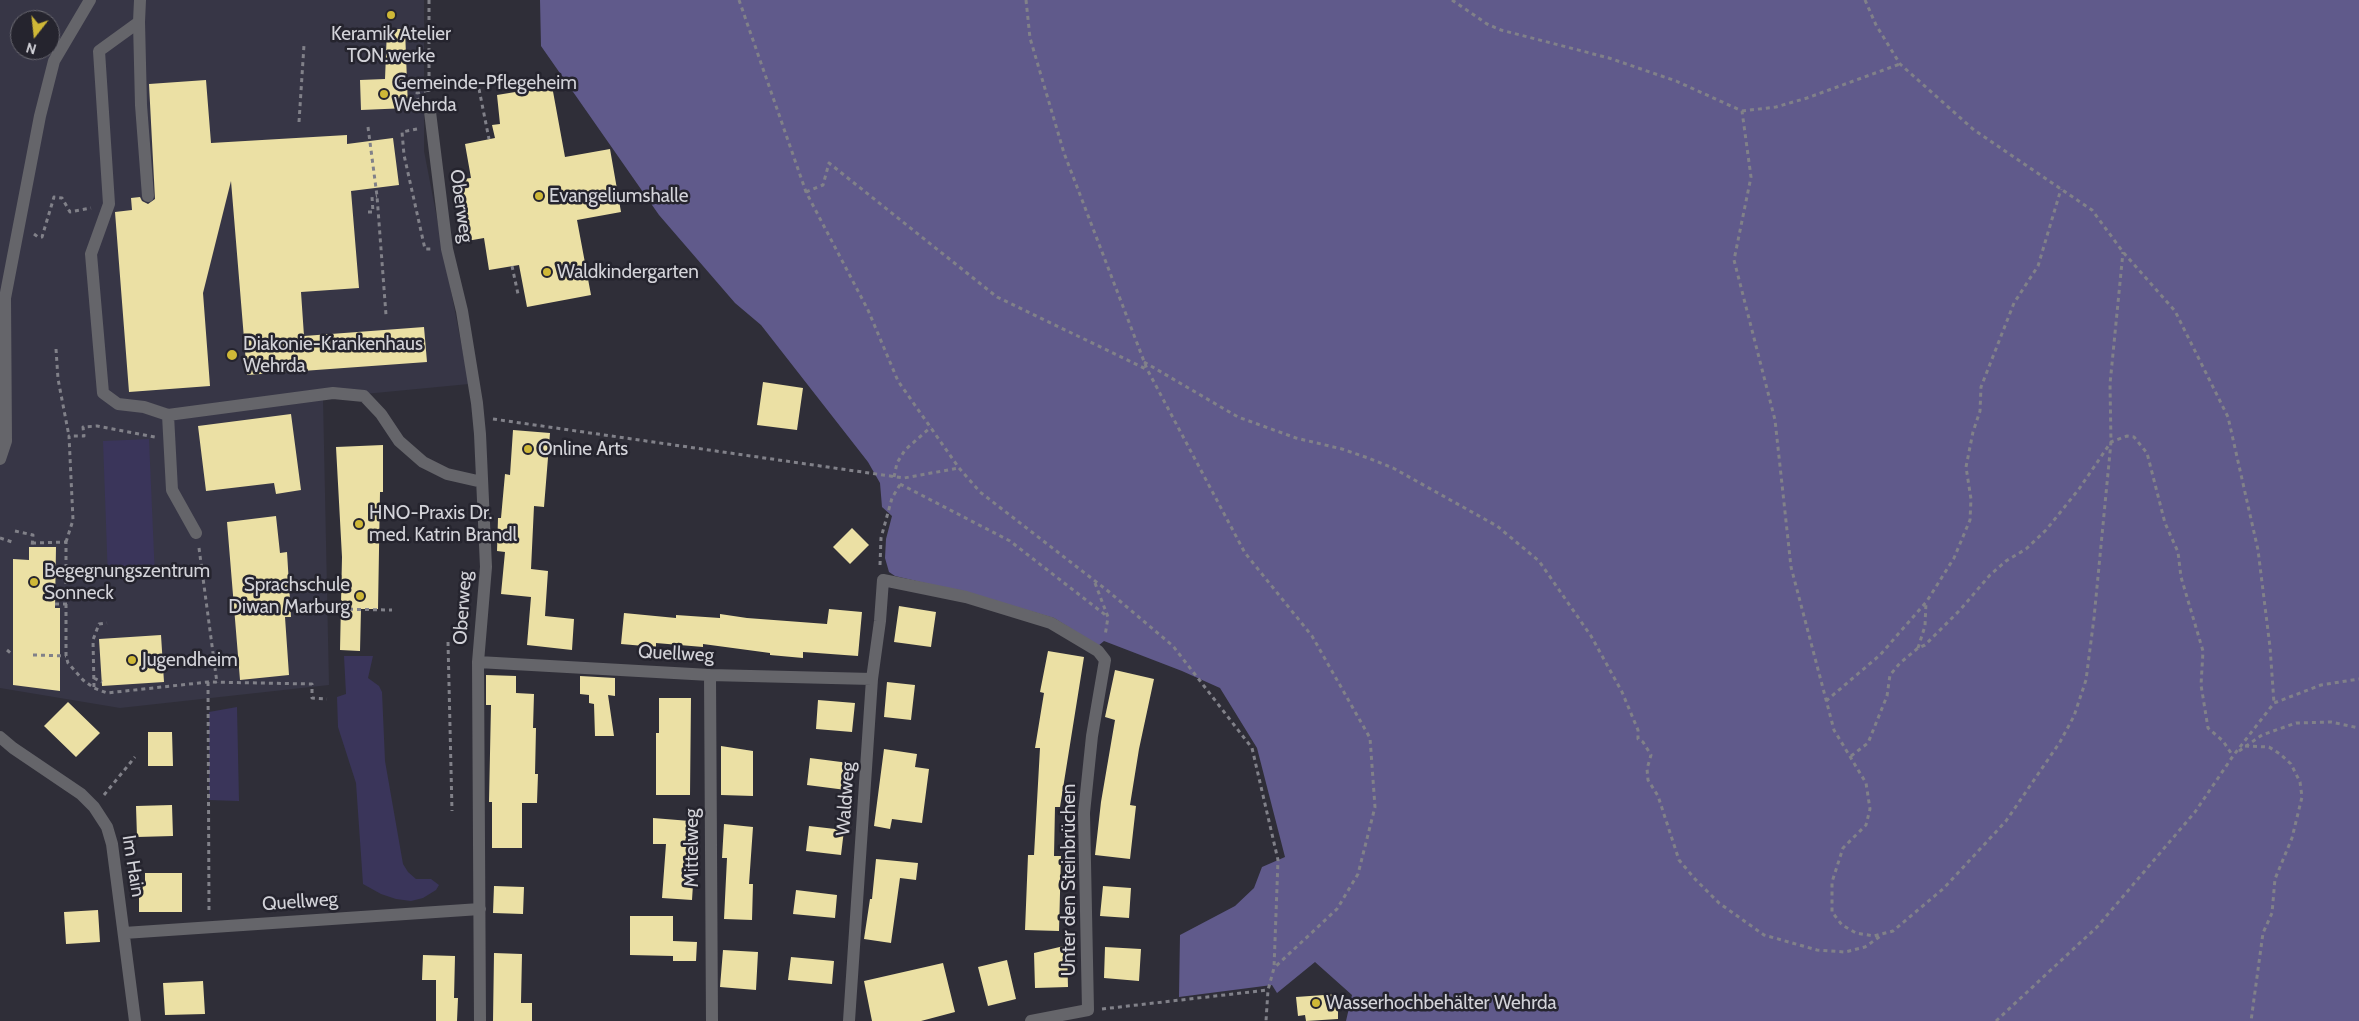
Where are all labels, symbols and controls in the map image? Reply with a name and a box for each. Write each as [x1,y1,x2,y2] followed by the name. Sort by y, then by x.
[385,9,397,21] marker: Keramik Atelier TON.werke
[10,10,60,60] north arrow
[331,23,451,67] place label: Keramik Atelier TON.werke
[24,38,38,58] text: N
[394,72,577,116] place label: Gemeinde-Pflegeheim Wehrda
[378,88,390,100] marker: Gemeinde-Pflegeheim Wehrda
[445,168,477,244] street label: Oberweg
[549,185,688,207] place label: Evangeliumshalle
[533,190,545,202] marker: Evangeliumshalle
[557,261,699,283] place label: Waldkindergarten
[541,266,553,278] marker: Waldkindergarten
[243,333,423,377] place label: Diakonie-Krankenhaus Wehrda
[225,348,239,362] marker: Diakonie-Krankenhaus Wehrda
[538,438,628,460] place label: Online Arts
[522,443,534,455] marker: Online Arts
[369,502,517,546] place label: HNO-Praxis Dr. med. Katrin Brandl
[353,518,365,530] marker: HNO-Praxis Dr. med. Katrin Brandl
[44,560,210,604] place label: Begegnungszentrum Sonneck
[449,570,477,646] street label: Oberweg
[228,574,350,618] place label: Sprachschule Diwan Marburg
[28,576,40,588] marker: Begegnungszentrum Sonneck
[354,590,366,602] marker: Sprachschule Diwan Marburg
[637,641,715,667] street label: Quellweg
[142,649,238,671] place label: Jugendheim
[126,654,138,666] marker: Jugendheim
[832,761,860,837] street label: Waldweg
[1058,784,1080,976] street label: Unter den Steinbrüchen
[681,809,703,887] street label: Mittelweg
[117,833,149,899] street label: Im Hain
[261,888,339,916] street label: Quellweg
[1326,992,1557,1014] place label: Wasserhochbehälter Wehrda
[1310,997,1322,1009] marker: Wasserhochbehälter Wehrda

